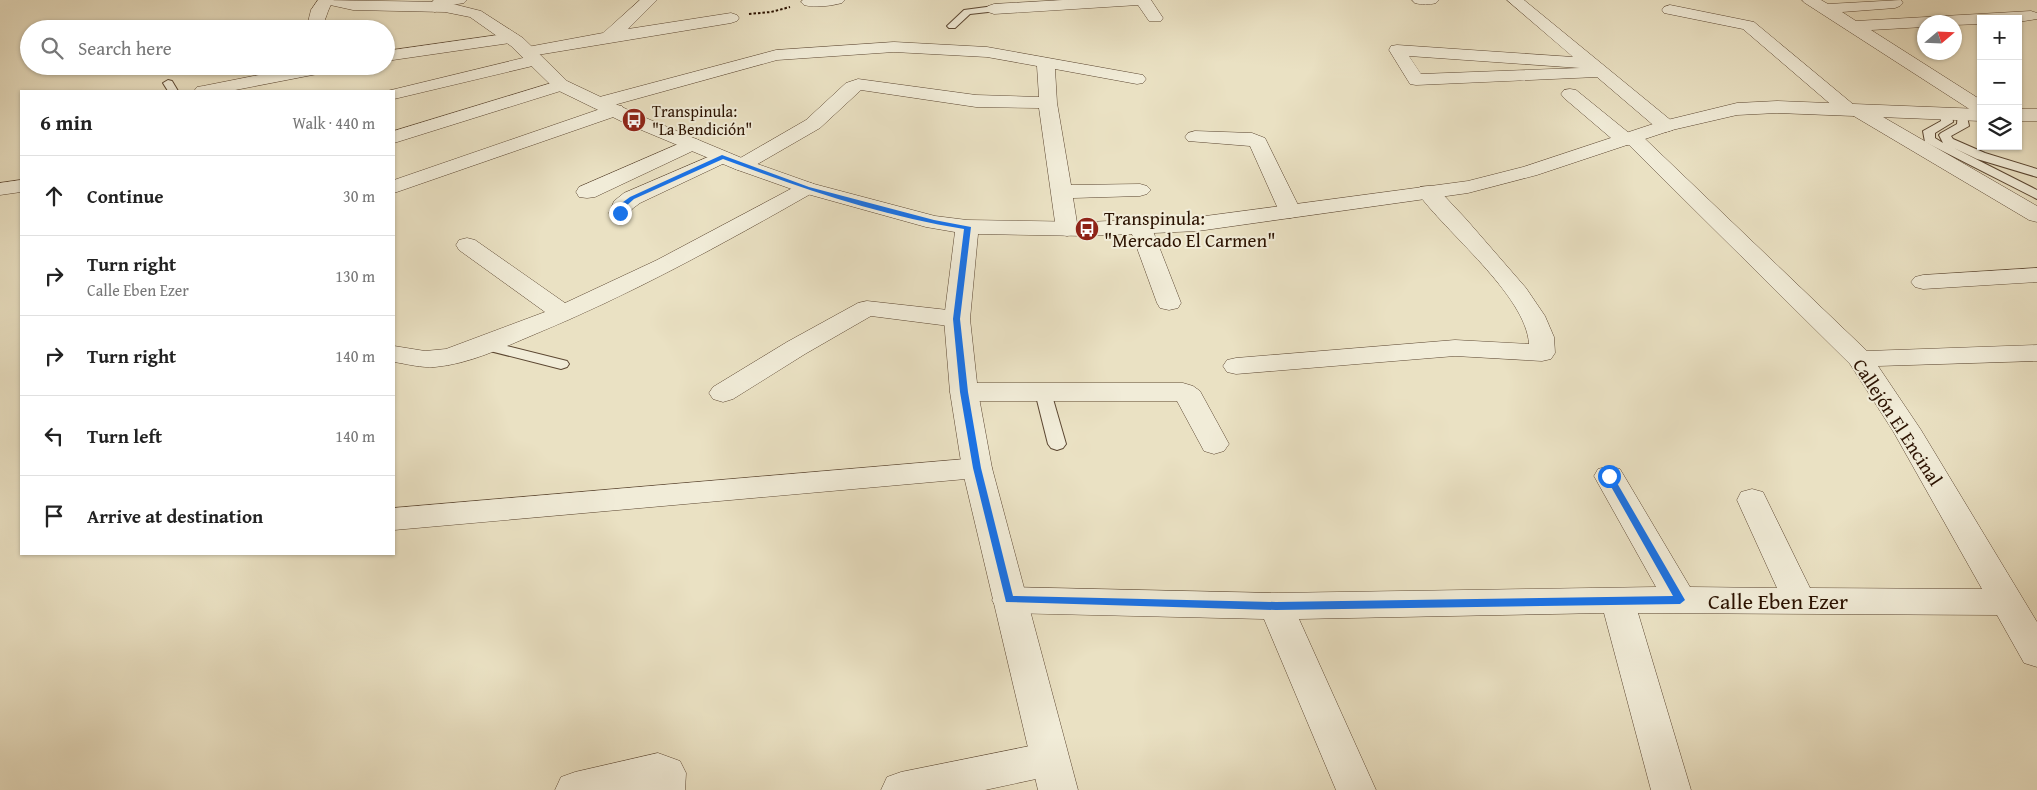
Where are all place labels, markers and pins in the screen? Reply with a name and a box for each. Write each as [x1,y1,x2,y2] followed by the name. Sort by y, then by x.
[652,99,752,141] place label: Transpinula: "La Bendición"
[621,107,647,133] bus stop icon: Transpinula: "La Bendición"
[1104,204,1276,254] place label: Transpinula: "Mercado El Carmen"
[1074,216,1100,242] bus stop icon: Transpinula: "Mercado El Carmen"

